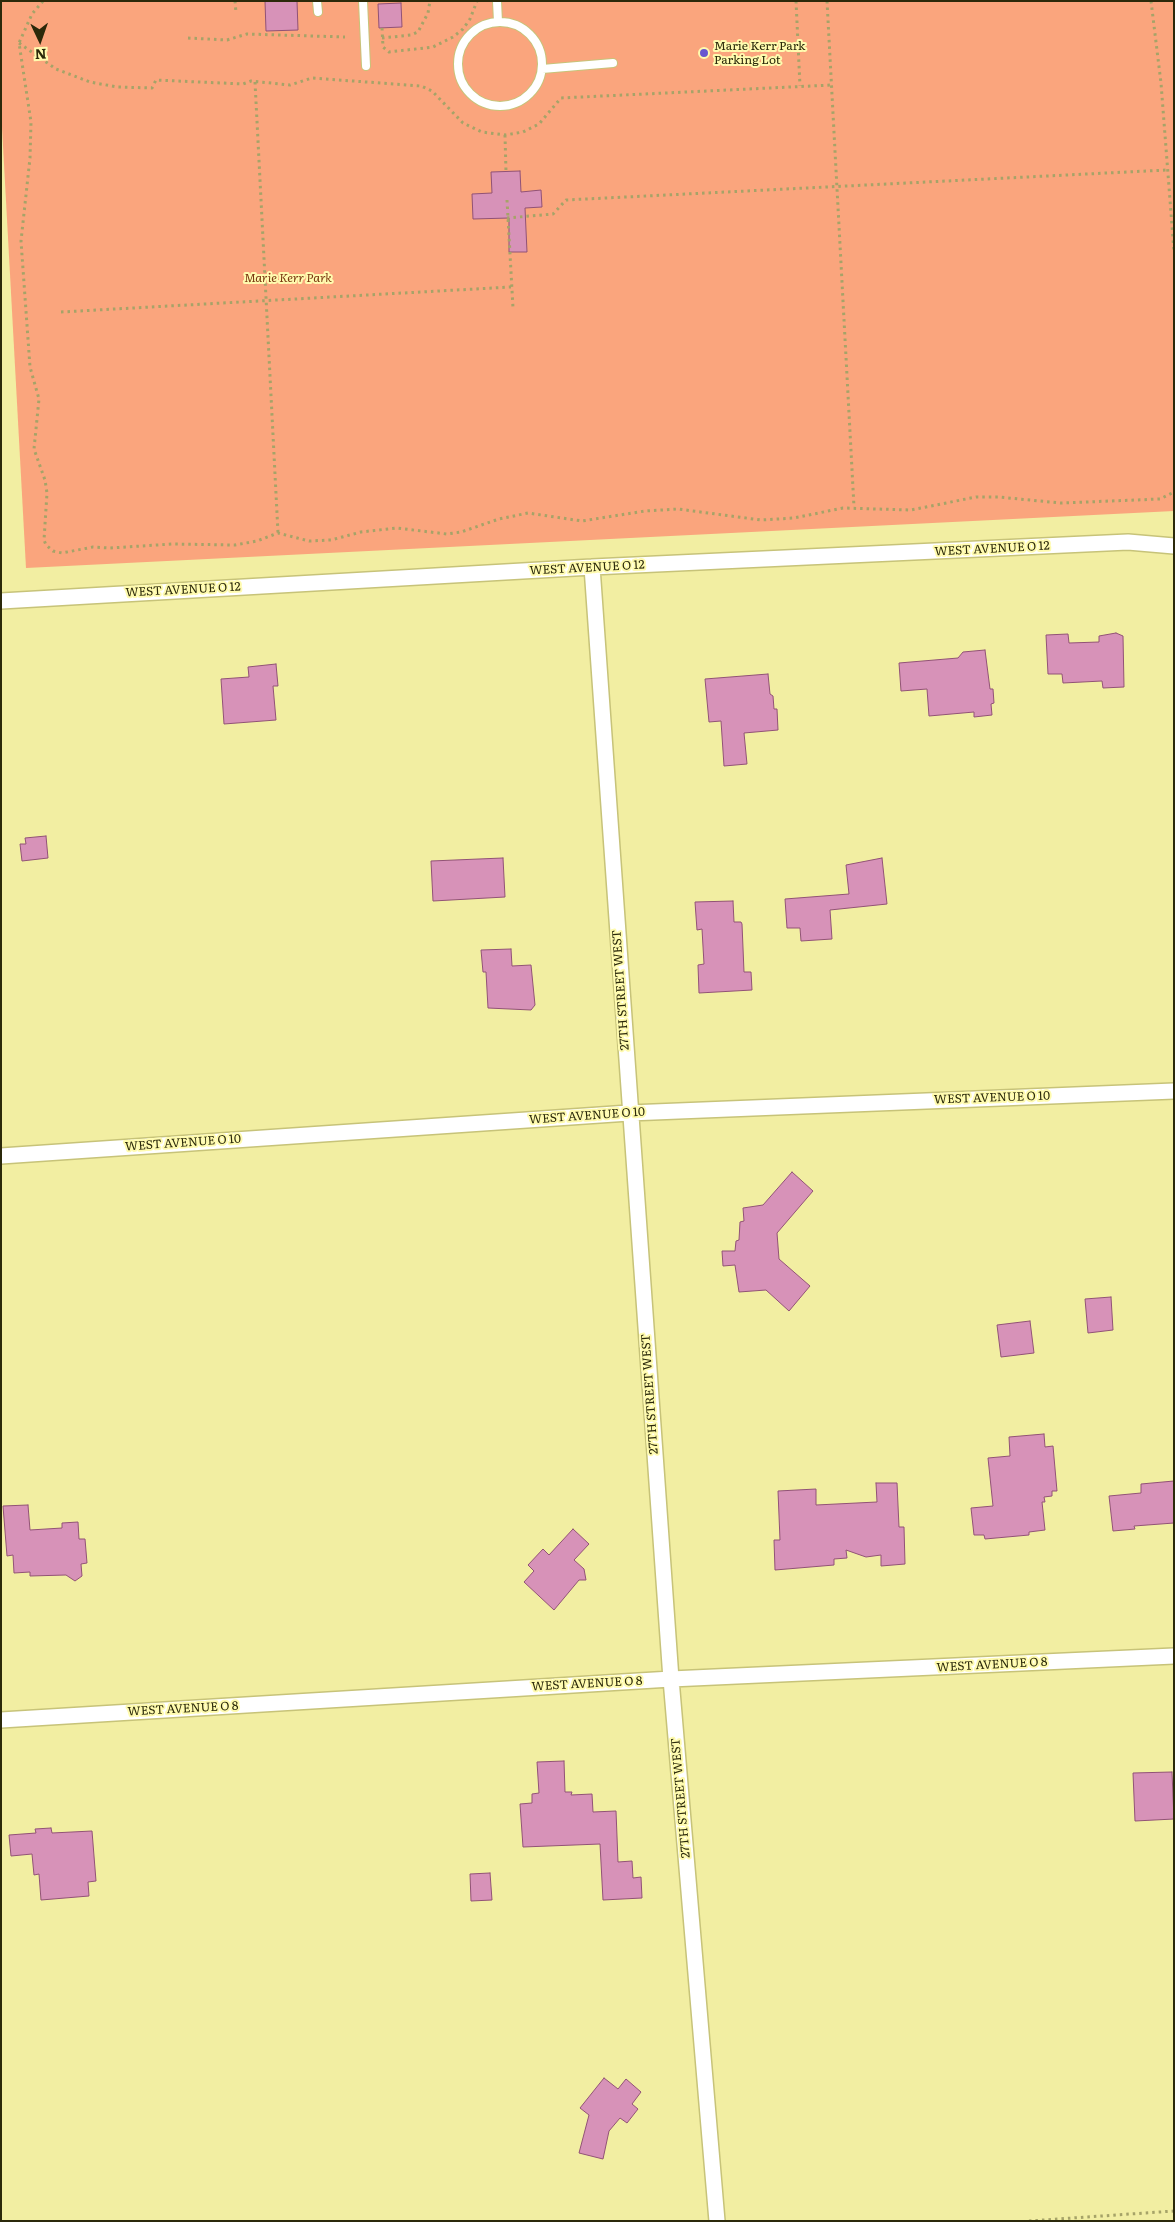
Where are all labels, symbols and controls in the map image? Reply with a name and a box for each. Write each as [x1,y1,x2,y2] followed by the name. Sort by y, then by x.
[15,15,65,65] north arrow
[714,39,805,67] place label: Marie Kerr Park Parking Lot
[34,45,47,65] text: N
[698,47,710,59] marker: Marie Kerr Park Parking Lot
[244,271,332,285] park label: Marie Kerr Park
[934,539,1050,559] street label: WEST AVENUE O 12
[529,558,645,578] street label: WEST AVENUE O 12
[125,580,241,600] street label: WEST AVENUE O 12
[610,929,632,1051] street label: 27TH STREET WEST
[934,1089,1050,1107] street label: WEST AVENUE O 10
[529,1105,645,1127] street label: WEST AVENUE O 10
[125,1132,241,1154] street label: WEST AVENUE O 10
[639,1333,661,1455] street label: 27TH STREET WEST
[936,1655,1048,1675] street label: WEST AVENUE O 8
[531,1674,643,1694] street label: WEST AVENUE O 8
[127,1699,239,1719] street label: WEST AVENUE O 8
[669,1737,693,1859] street label: 27TH STREET WEST

